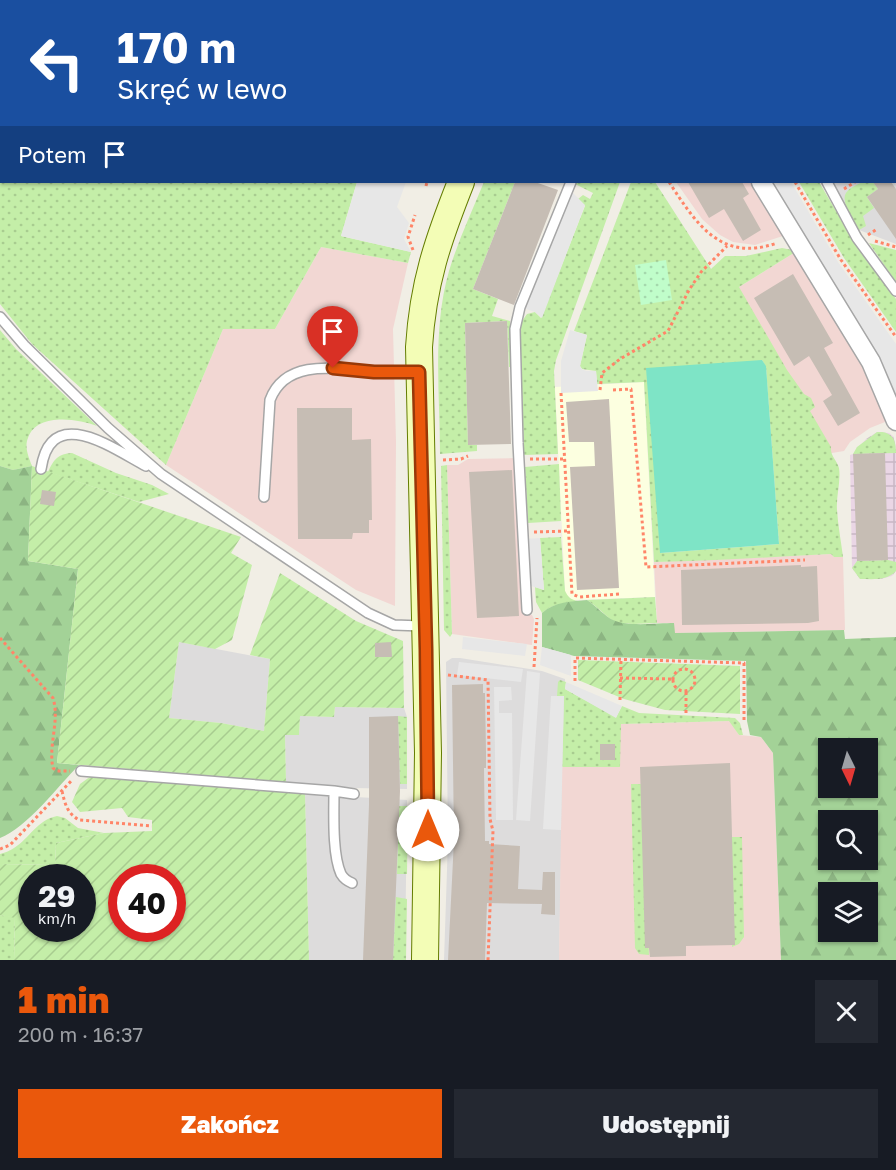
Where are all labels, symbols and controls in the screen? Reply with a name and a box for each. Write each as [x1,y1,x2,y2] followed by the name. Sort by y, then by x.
[117,22,236,72] text: 170 m
[18,24,96,102] icon: left
[117,73,287,105] text: Skręć w lewo
[98,138,131,171] icon: arrive
[18,141,86,168] text: Potem
[307,306,358,368] pin
[316,315,349,348] icon: arrive
[818,738,878,798] north arrow
[818,738,878,942] map controls
[396,798,460,862] position arrow
[818,810,878,870] button: search
[108,864,186,942] speed limit sign: 40
[38,878,76,914] text: 29
[818,882,878,942] button: layers
[38,909,76,927] text: km/h
[18,978,109,1021] text: 1 min
[815,980,878,1043] button: close
[18,1022,143,1046] text: 200 m · 16:37
[18,1089,442,1158] button: Zakończ
[454,1089,878,1158] button: Udostępnij

